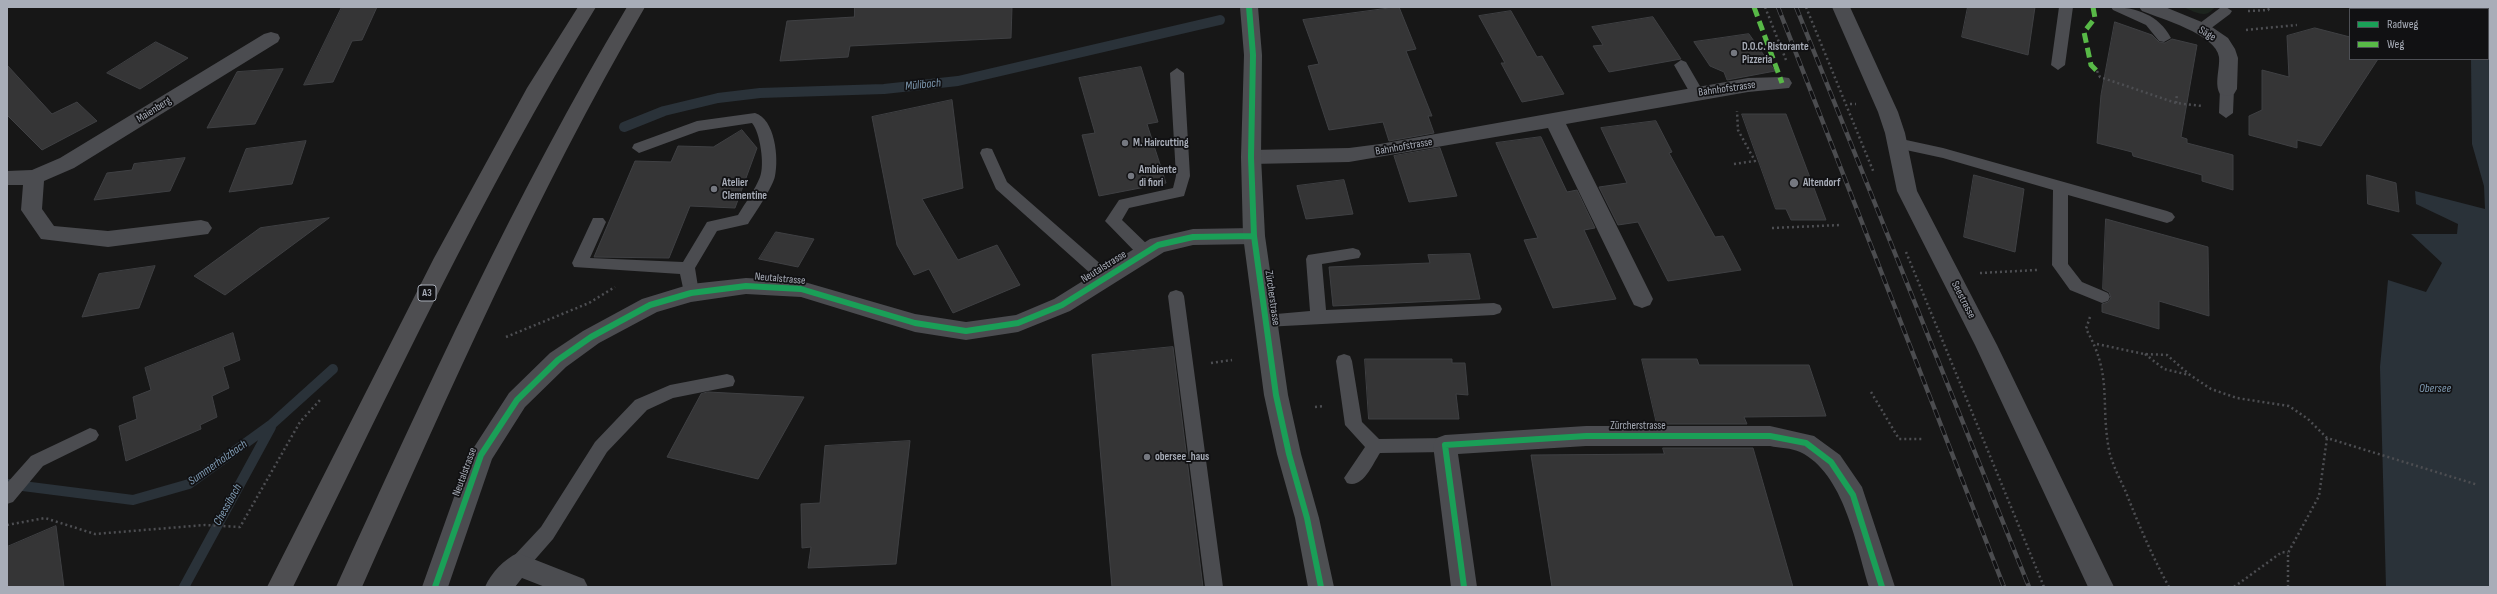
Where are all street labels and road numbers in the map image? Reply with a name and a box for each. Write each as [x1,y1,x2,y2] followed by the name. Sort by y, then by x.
[2196,24,2218,44] street label: Säge
[1698,78,1756,100] street label: Bahnhofstrasse
[134,94,174,126] street label: Maienberg
[1374,135,1434,159] street label: Bahnhofstrasse
[1079,248,1129,286] street label: Neutalstrasse
[754,270,806,288] street label: Neutalstrasse
[1262,270,1282,326] street label: Zürcherstrasse
[1948,279,1978,321] street label: Seestrasse
[418,285,436,301] road number: A3
[1610,419,1666,433] street label: Zürcherstrasse
[450,446,480,498] street label: Neutalstrasse

